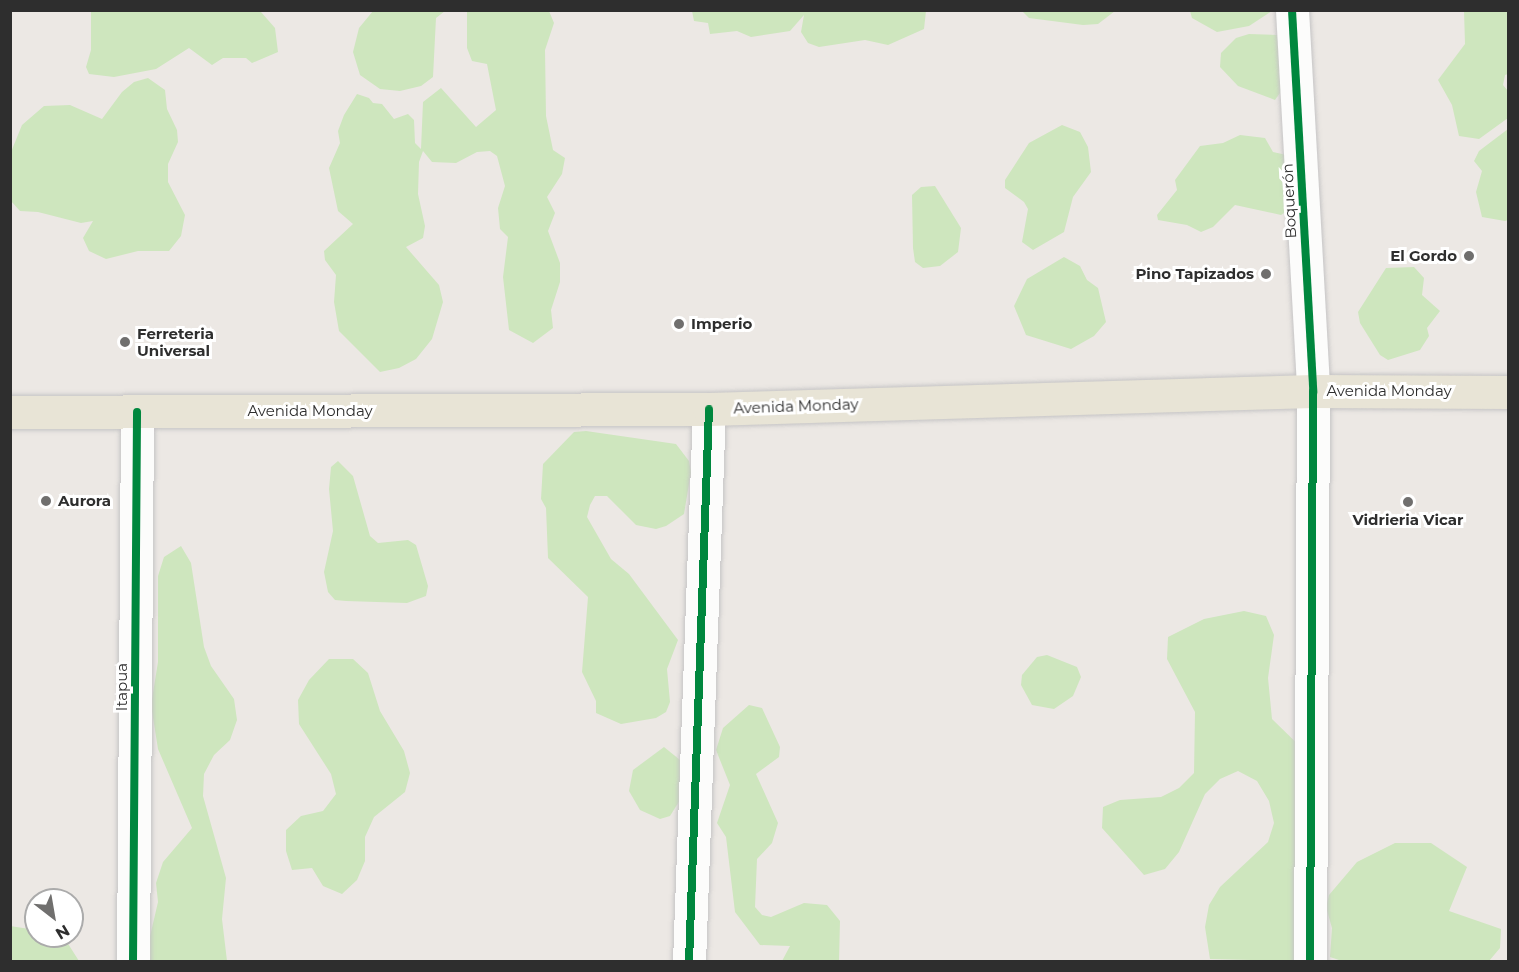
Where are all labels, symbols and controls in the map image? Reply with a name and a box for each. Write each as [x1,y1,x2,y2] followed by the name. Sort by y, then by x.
[1278,163,1300,239] street label: Boquerón
[1390,247,1457,265] place label: El Gordo
[1462,249,1476,263] marker: El Gordo
[1135,265,1254,283] place label: Pino Tapizados
[1259,267,1273,281] marker: Pino Tapizados
[691,315,752,333] place label: Imperio
[672,317,686,331] marker: Imperio
[137,324,214,359] place label: Ferreteria Universal
[118,335,132,349] marker: Ferreteria Universal
[1326,382,1452,400] street label: Avenida Monday
[733,395,859,417] street label: Avenida Monday
[247,402,373,420] street label: Avenida Monday
[58,492,111,510] place label: Aurora
[39,494,53,508] marker: Aurora
[1401,495,1415,509] marker: Vidrieria Vicar
[1352,511,1464,529] place label: Vidrieria Vicar
[113,663,131,711] street label: Itapua
[24,888,84,948] north arrow
[52,921,73,944] text: N

